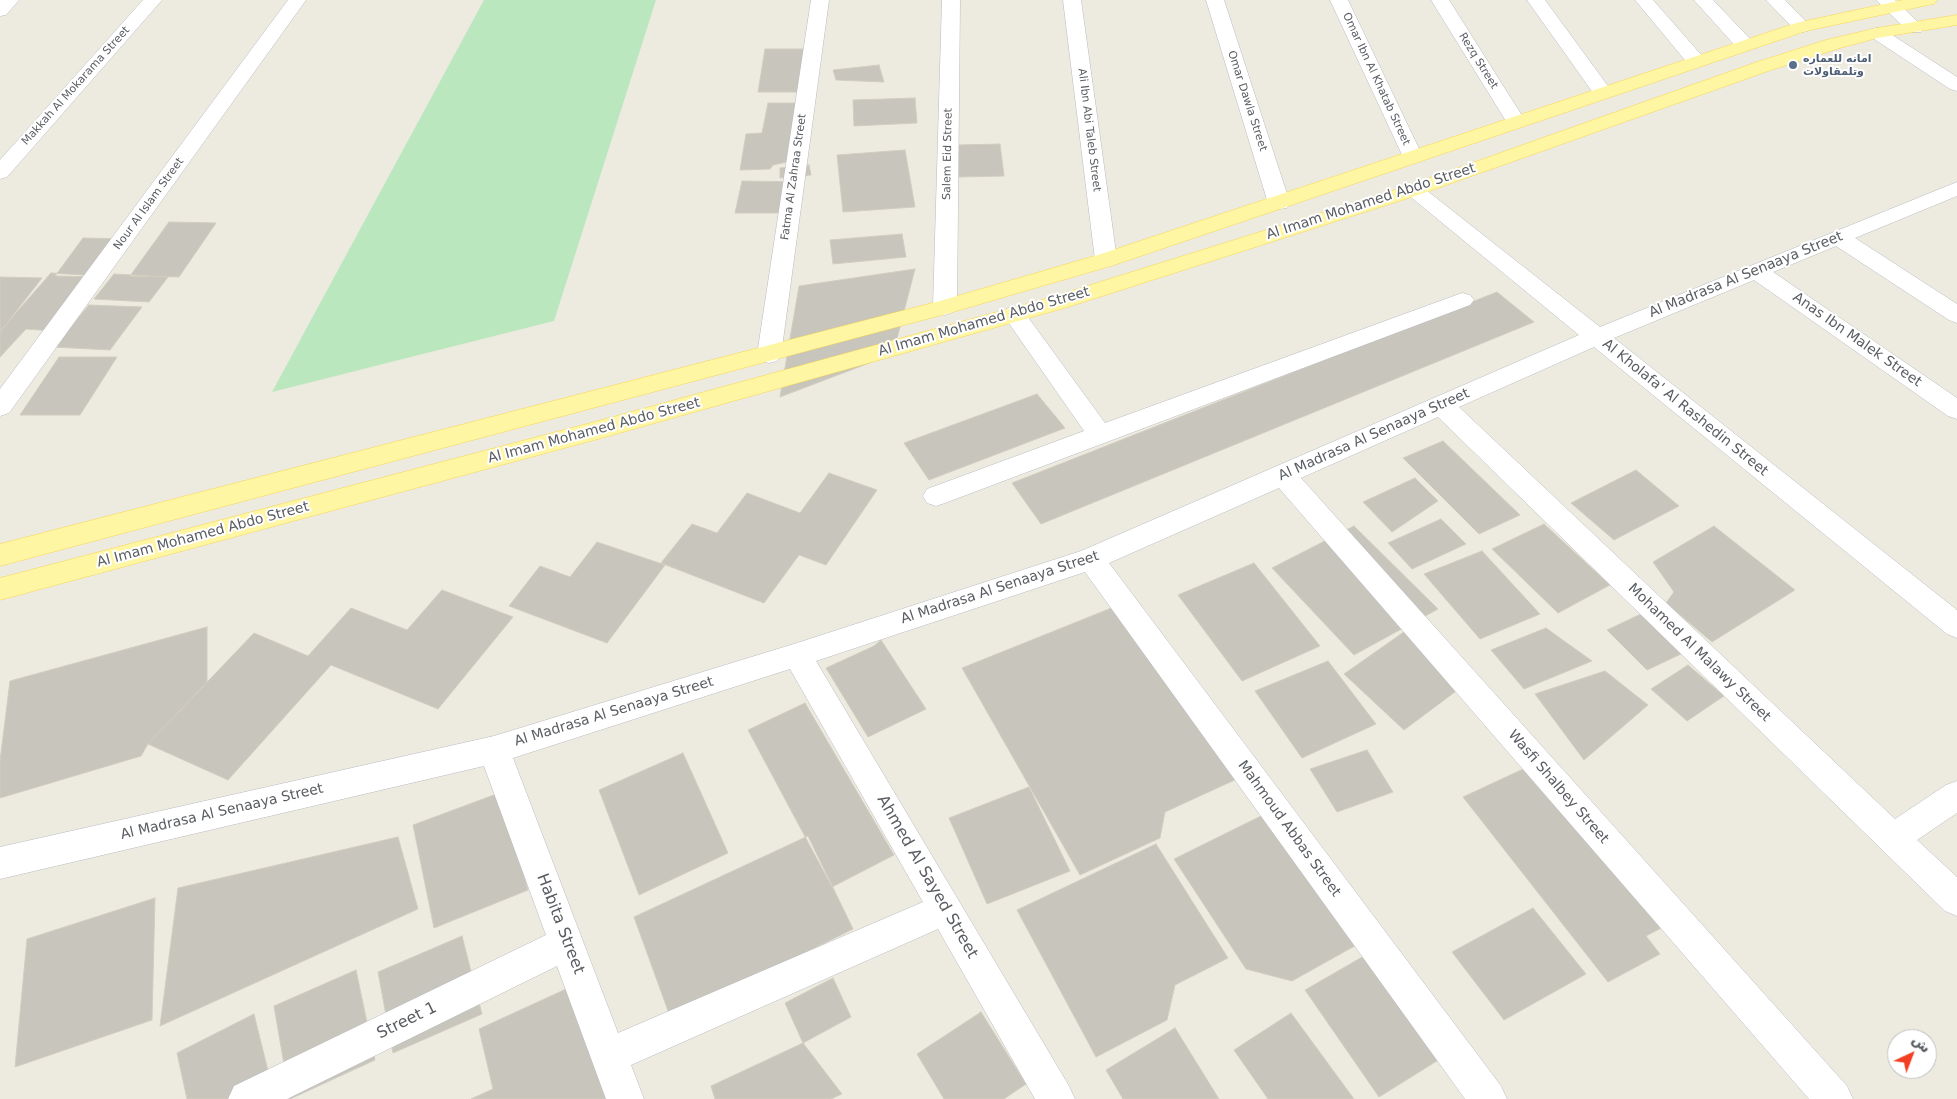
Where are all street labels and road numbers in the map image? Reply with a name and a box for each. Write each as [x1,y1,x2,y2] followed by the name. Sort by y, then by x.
[1339,11,1413,147] street label: Omar Ibn Al Khatab Street
[19,24,133,148] street label: Makkah Al Mokarama Street
[1456,31,1500,91] street label: Rezq Street
[1224,49,1270,153] street label: Omar Dawla Street
[1075,68,1103,192] street label: Ali Ibn Abi Taleb Street
[941,108,955,200] street label: Salem Eid Street
[779,113,809,241] street label: Fatma Al Zahraa Street
[111,155,187,253] street label: Nour Al Islam Street
[1264,160,1478,244] street label: Al Imam Mohamed Abdo Street
[1647,228,1845,322] street label: Al Madrasa Al Senaaya Street
[876,284,1092,360] street label: Al Imam Mohamed Abdo Street
[1789,289,1925,391] street label: Anas Ibn Malek Street
[1599,336,1771,480] street label: Al Kholafa' Al Rashedin Street
[1276,385,1472,485] street label: Al Madrasa Al Senaaya Street
[486,395,702,467] street label: Al Imam Mohamed Abdo Street
[95,499,311,571] street label: Al Imam Mohamed Abdo Street
[899,548,1101,628] street label: Al Madrasa Al Senaaya Street
[1624,580,1774,726] street label: Mohamed Al Malawy Street
[512,674,716,750] street label: Al Madrasa Al Senaaya Street
[1504,727,1612,847] street label: Wasfi Shalbey Street
[1234,758,1344,900] street label: Mahmoud Abbas Street
[119,780,325,844] street label: Al Madrasa Al Senaaya Street
[872,792,982,962] street label: Ahmed Al Sayed Street
[532,871,588,977] street label: Habita Street
[374,998,440,1044] street label: Street 1

